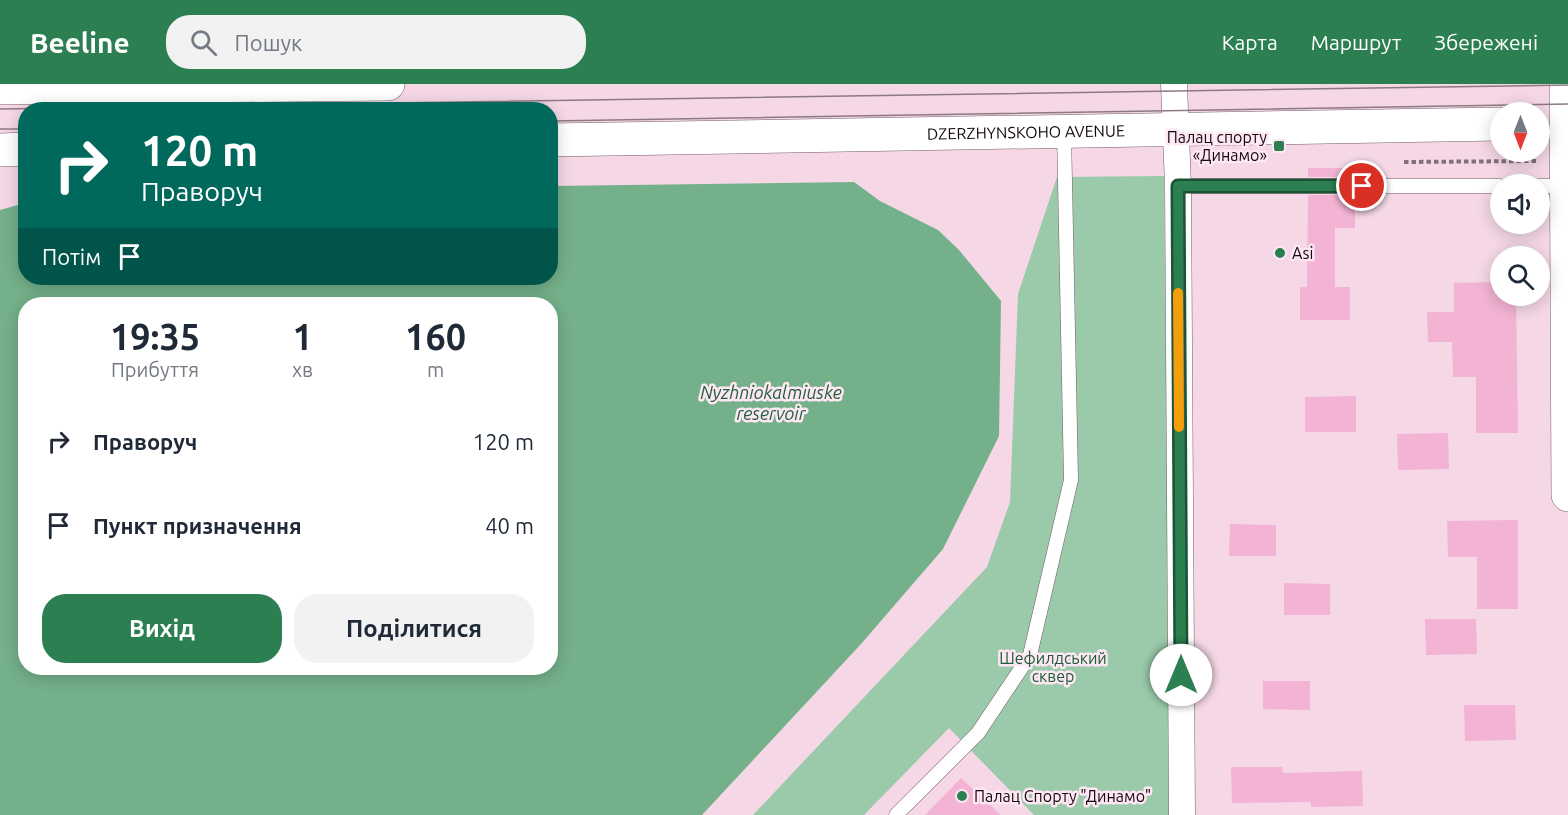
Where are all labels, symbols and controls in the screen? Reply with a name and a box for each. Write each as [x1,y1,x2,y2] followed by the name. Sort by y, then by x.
[166,15,586,69] search box
[187,26,220,59] icon: search
[30,27,130,58] text: Beeline
[235,30,302,55] text: Пошук
[1222,30,1278,54] text: Карта
[1311,30,1401,54] text: Маршрут
[1434,30,1538,54] text: Збережені
[1490,102,1550,162] north arrow
[1490,102,1550,306] map controls
[927,121,1125,143] street label: DZERZHYNSKOHO AVENUE
[42,126,120,204] icon: right
[141,127,258,174] text: 120 m
[1167,128,1267,164] place label: Палац спорту «Динамо»
[1272,139,1286,153] marker: Палац спорту «Динамо»
[1336,160,1387,211] pin
[1345,169,1378,202] icon: arrive
[1490,174,1550,234] button: sound
[141,176,263,206] text: Праворуч
[113,240,146,273] icon: arrive
[42,244,101,269] text: Потім
[1292,244,1313,262] place label: Asi
[1273,246,1287,260] marker: Asi
[1490,246,1550,306] button: search
[110,316,200,357] text: 19:35
[292,316,313,357] text: 1
[405,316,466,357] text: 160
[111,358,199,381] text: Прибуття
[292,358,313,381] text: хв
[427,358,444,381] text: m
[700,382,842,423] water label: Nyzhniokalmiuske reservoir
[42,425,75,458] icon: right
[93,429,197,454] text: Праворуч
[473,429,534,454] text: 120 m
[42,509,75,542] icon: arrive
[93,513,302,538] text: Пункт призначення
[485,513,534,538] text: 40 m
[42,594,282,663] button: Вихід
[294,594,534,663] button: Поділитися
[1149,643,1213,707] position arrow
[999,649,1107,685] park label: Шефилдський сквер
[974,787,1151,805] place label: Палац Спорту "Динамо"
[955,789,969,803] marker: Палац Спорту "Динамо"

